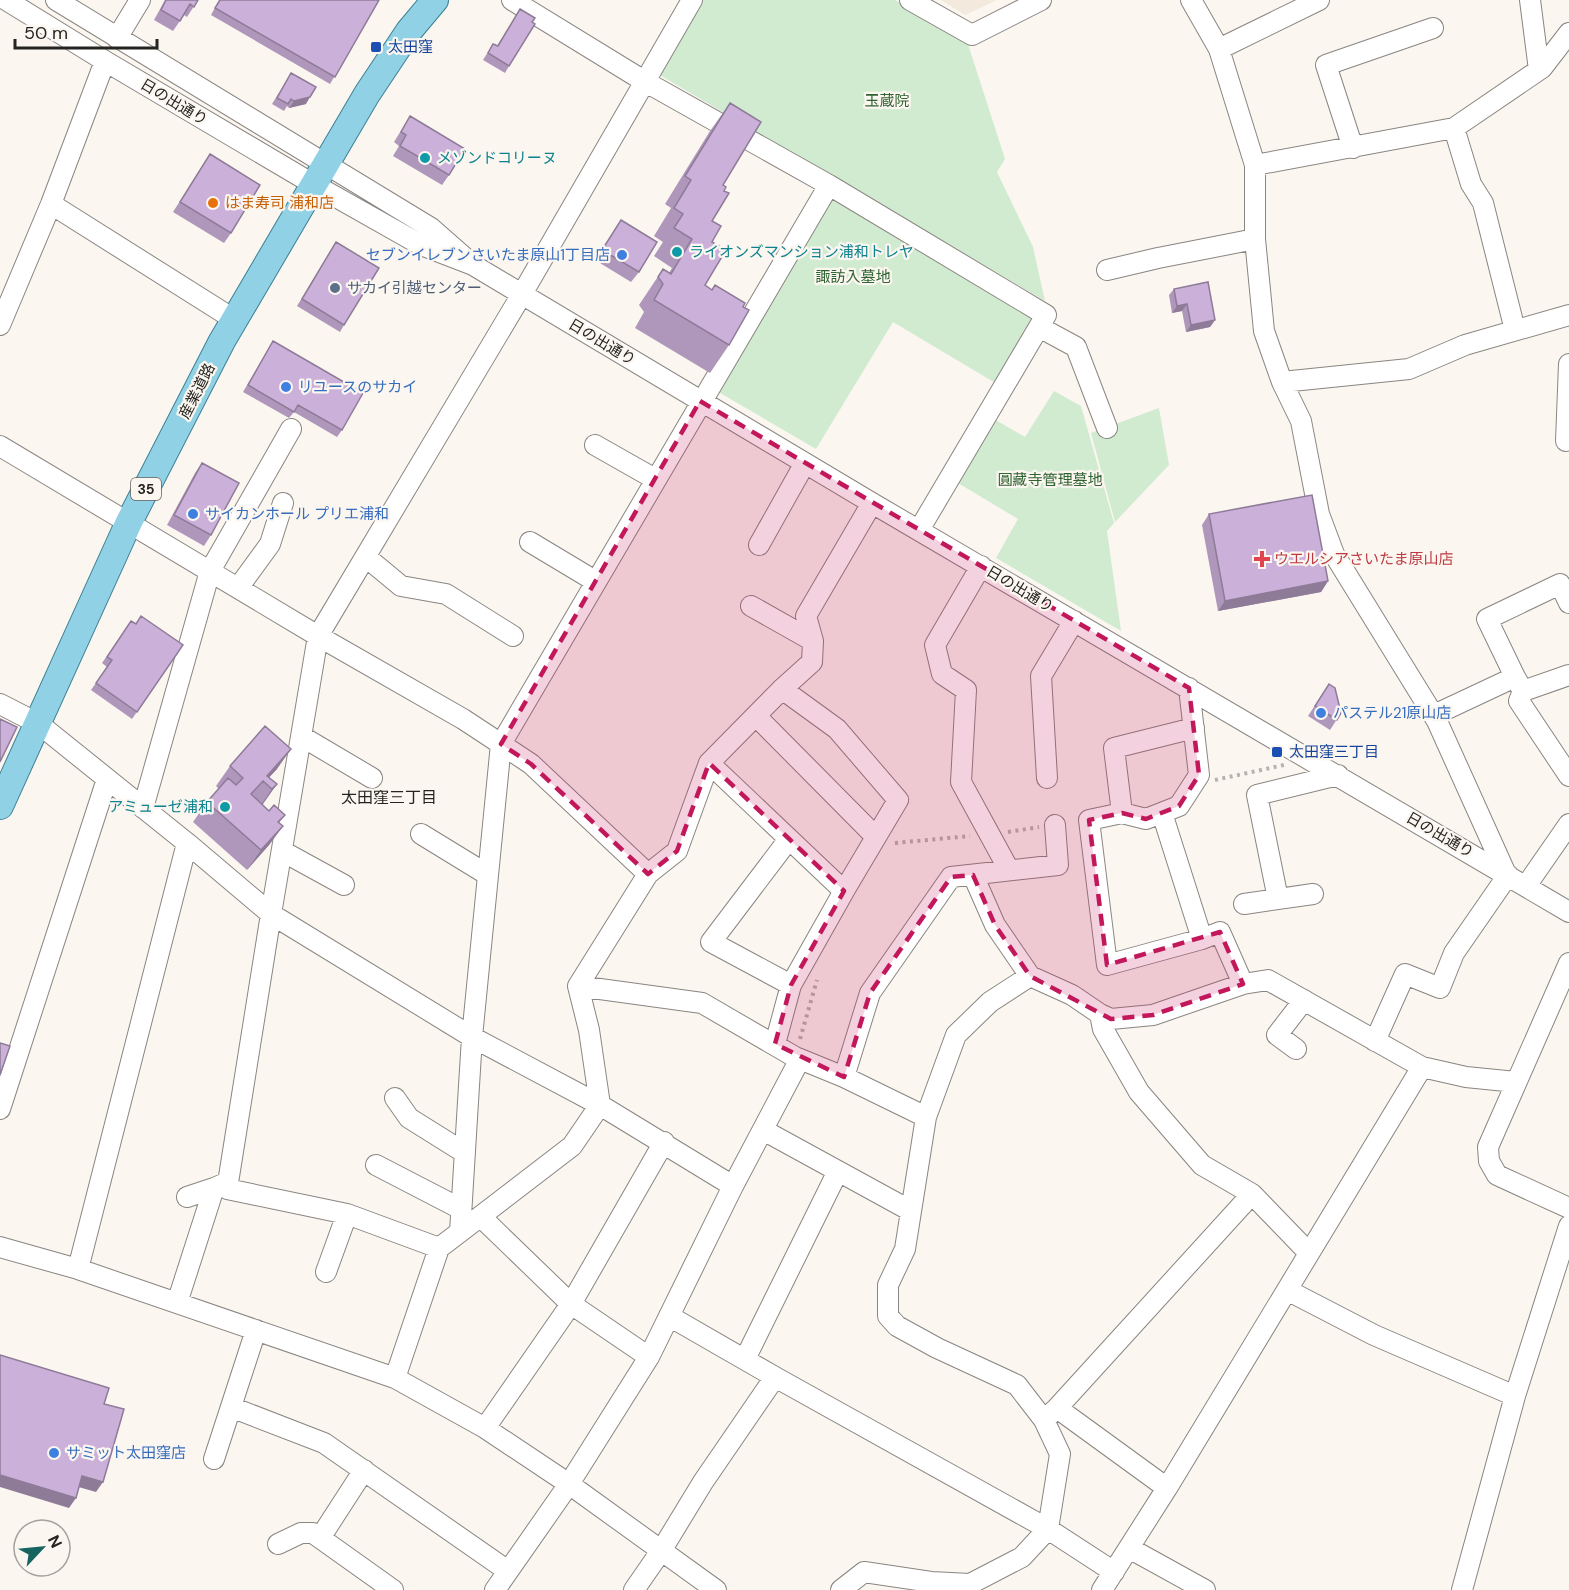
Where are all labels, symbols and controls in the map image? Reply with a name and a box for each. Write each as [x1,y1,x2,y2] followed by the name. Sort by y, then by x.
[15,12,158,50] scale bar
[24,21,68,45] text: 50 m
[388,37,433,57] place label: 太田窪
[369,40,383,54] marker: 太田窪
[137,74,211,130] street label: 日の出通り
[864,91,910,111] park label: 玉蔵院
[437,148,557,168] place label: メゾンドコリーヌ
[418,151,432,165] marker: メゾンドコリーヌ
[225,193,334,213] place label: はま寿司 浦和店
[206,196,220,210] marker: はま寿司 浦和店
[689,242,914,262] place label: ライオンズマンション浦和トレヤ
[366,245,610,265] place label: セブンイレブンさいたま原山1丁目店
[670,245,684,259] marker: ライオンズマンション浦和トレヤ
[615,248,629,262] marker: セブンイレブンさいたま原山1丁目店
[815,267,891,287] park label: 諏訪入墓地
[347,278,482,298] place label: サカイ引越センター
[328,281,342,295] marker: サカイ引越センター
[565,314,639,370] street label: 日の出通り
[174,360,220,422] street label: 産業道路
[298,377,417,397] place label: リユースのサカイ
[279,380,293,394] marker: リユースのサカイ
[997,470,1103,490] park label: 圓藏寺管理墓地
[131,478,161,500] road number: 35
[205,504,389,524] place label: サイカンホール プリエ浦和
[186,507,200,521] marker: サイカンホール プリエ浦和
[1274,549,1454,569] place label: ウエルシアさいたま原山店
[1255,552,1269,566] marker: ウエルシアさいたま原山店
[983,561,1057,617] street label: 日の出通り
[1333,703,1451,723] place label: パステル21原山店
[1314,706,1328,720] marker: パステル21原山店
[1289,742,1379,762] place label: 太田窪三丁目
[1270,745,1284,759] marker: 太田窪三丁目
[341,787,437,808] district label: 太田窪三丁目
[108,797,213,817] place label: アミューゼ浦和
[218,800,232,814] marker: アミューゼ浦和
[1403,808,1477,862] street label: 日の出通り
[66,1443,186,1463] place label: サミット太田窪店
[47,1446,61,1460] marker: サミット太田窪店
[12,1518,72,1578] north arrow
[43,1532,67,1551] text: N

